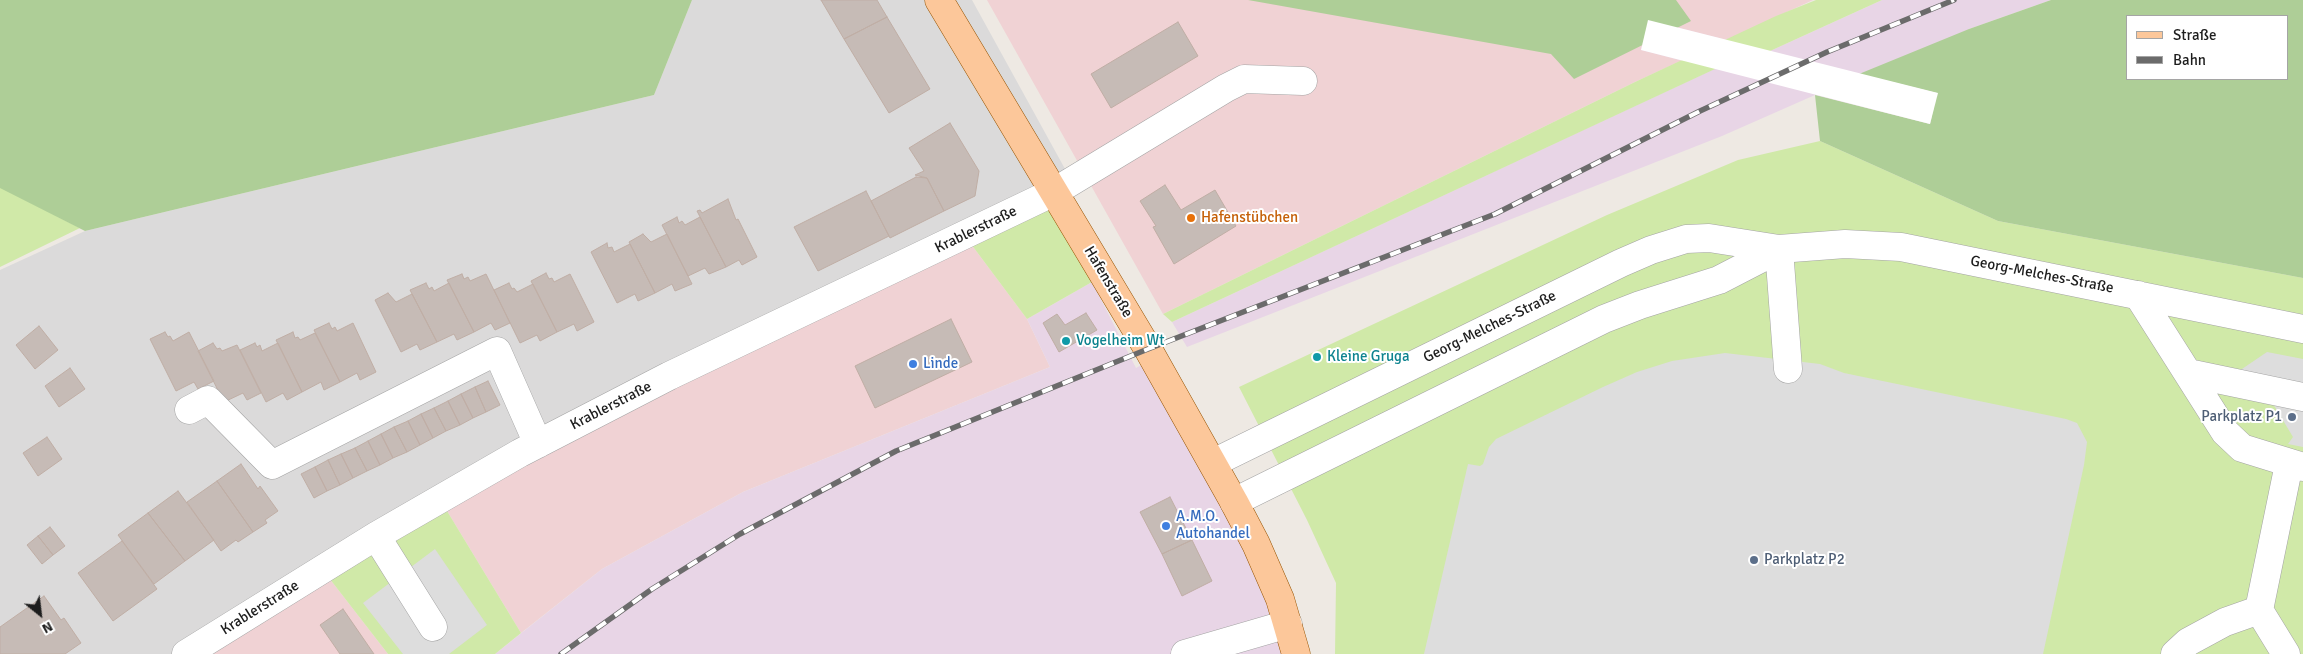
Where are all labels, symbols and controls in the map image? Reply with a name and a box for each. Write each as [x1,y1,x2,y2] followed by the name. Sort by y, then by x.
[2126,15,2288,80] legend
[2173,26,2217,44] text: Straße
[2173,51,2206,69] text: Bahn
[932,202,1020,258] street label: Krablerstraße
[1201,209,1298,227] place label: Hafenstübchen
[1185,212,1197,224] marker: Hafenstübchen
[1080,243,1136,321] street label: Hafenstraße
[1969,252,2115,298] street label: Georg-Melches-Straße
[1421,287,1559,367] street label: Georg-Melches-Straße
[1076,332,1164,350] place label: Vogelheim Wt
[1060,335,1072,347] marker: Vogelheim Wt
[1327,348,1410,366] place label: Kleine Gruga
[1311,351,1323,363] marker: Kleine Gruga
[923,355,958,373] place label: Linde
[907,358,919,370] marker: Linde
[567,378,655,434] street label: Krablerstraße
[2201,408,2282,426] place label: Parkplatz P1
[2286,411,2298,423] marker: Parkplatz P1
[1176,508,1250,543] place label: A.M.O. Autohandel
[1160,520,1172,532] marker: A.M.O. Autohandel
[1764,551,1845,569] place label: Parkplatz P2
[1748,554,1760,566] marker: Parkplatz P2
[218,577,302,639] street label: Krablerstraße
[15,589,65,639] north arrow
[39,618,56,637] text: N

